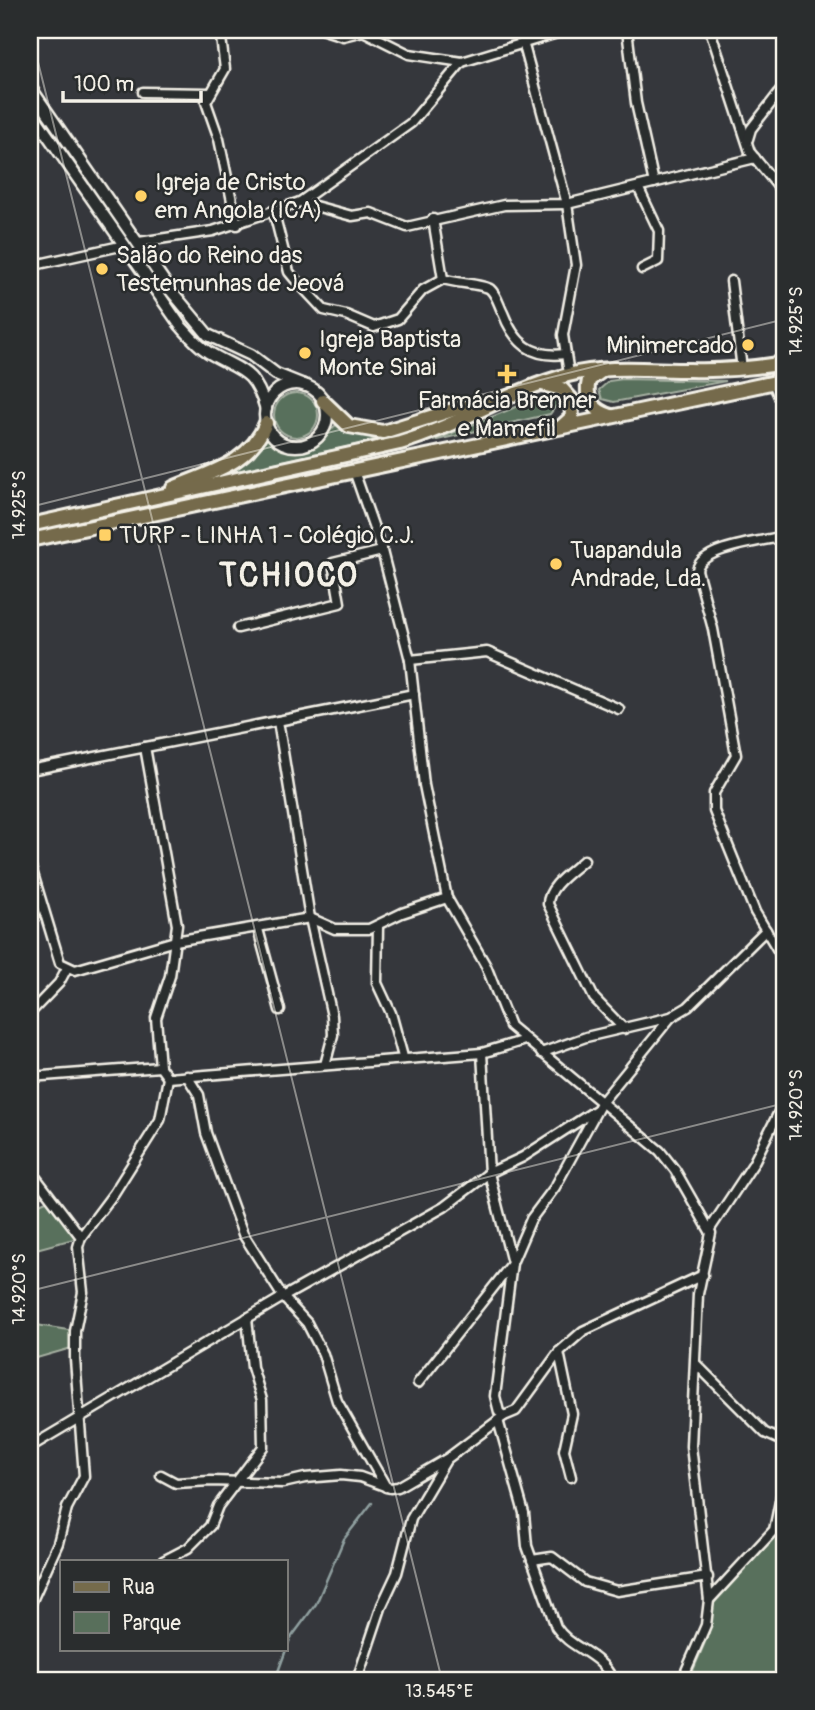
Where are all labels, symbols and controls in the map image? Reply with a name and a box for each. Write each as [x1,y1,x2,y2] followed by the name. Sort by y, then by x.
[63,60,201,104] scale bar
[74,71,134,98] text: 100 m
[155,168,323,225] place label: Igreja de Cristo em Angola (ICA)
[133,188,149,204] marker: Igreja de Cristo em Angola (ICA)
[116,241,344,298] place label: Salão do Reino das Testemunhas de Jeová
[94,261,110,277] marker: Salão do Reino das Testemunhas de Jeová
[785,287,808,355] text: 14.925°S
[319,325,461,382] place label: Igreja Baptista Monte Sinai
[606,331,734,360] place label: Minimercado
[740,337,756,353] marker: Minimercado
[297,345,313,361] marker: Igreja Baptista Monte Sinai
[499,366,515,382] marker: Farmácia Brenner e Mamefil
[418,386,597,443] place label: Farmácia Brenner e Mamefil
[8,471,31,539] text: 14.925°S
[119,521,415,550] place label: TURP - LINHA 1 - Colégio C.J.
[97,527,113,543] marker: TURP - LINHA 1 - Colégio C.J.
[570,536,706,593] place label: Tuapandula Andrade, Lda.
[218,556,359,596] district label: TCHIOCO
[548,556,564,572] marker: Tuapandula Andrade, Lda.
[785,1069,808,1141] text: 14.920°S
[8,1253,31,1325] text: 14.920°S
[60,1560,287,1650] legend
[122,1574,155,1601] text: Rua
[122,1610,181,1637] text: Parque
[405,1680,473,1703] text: 13.545°E

